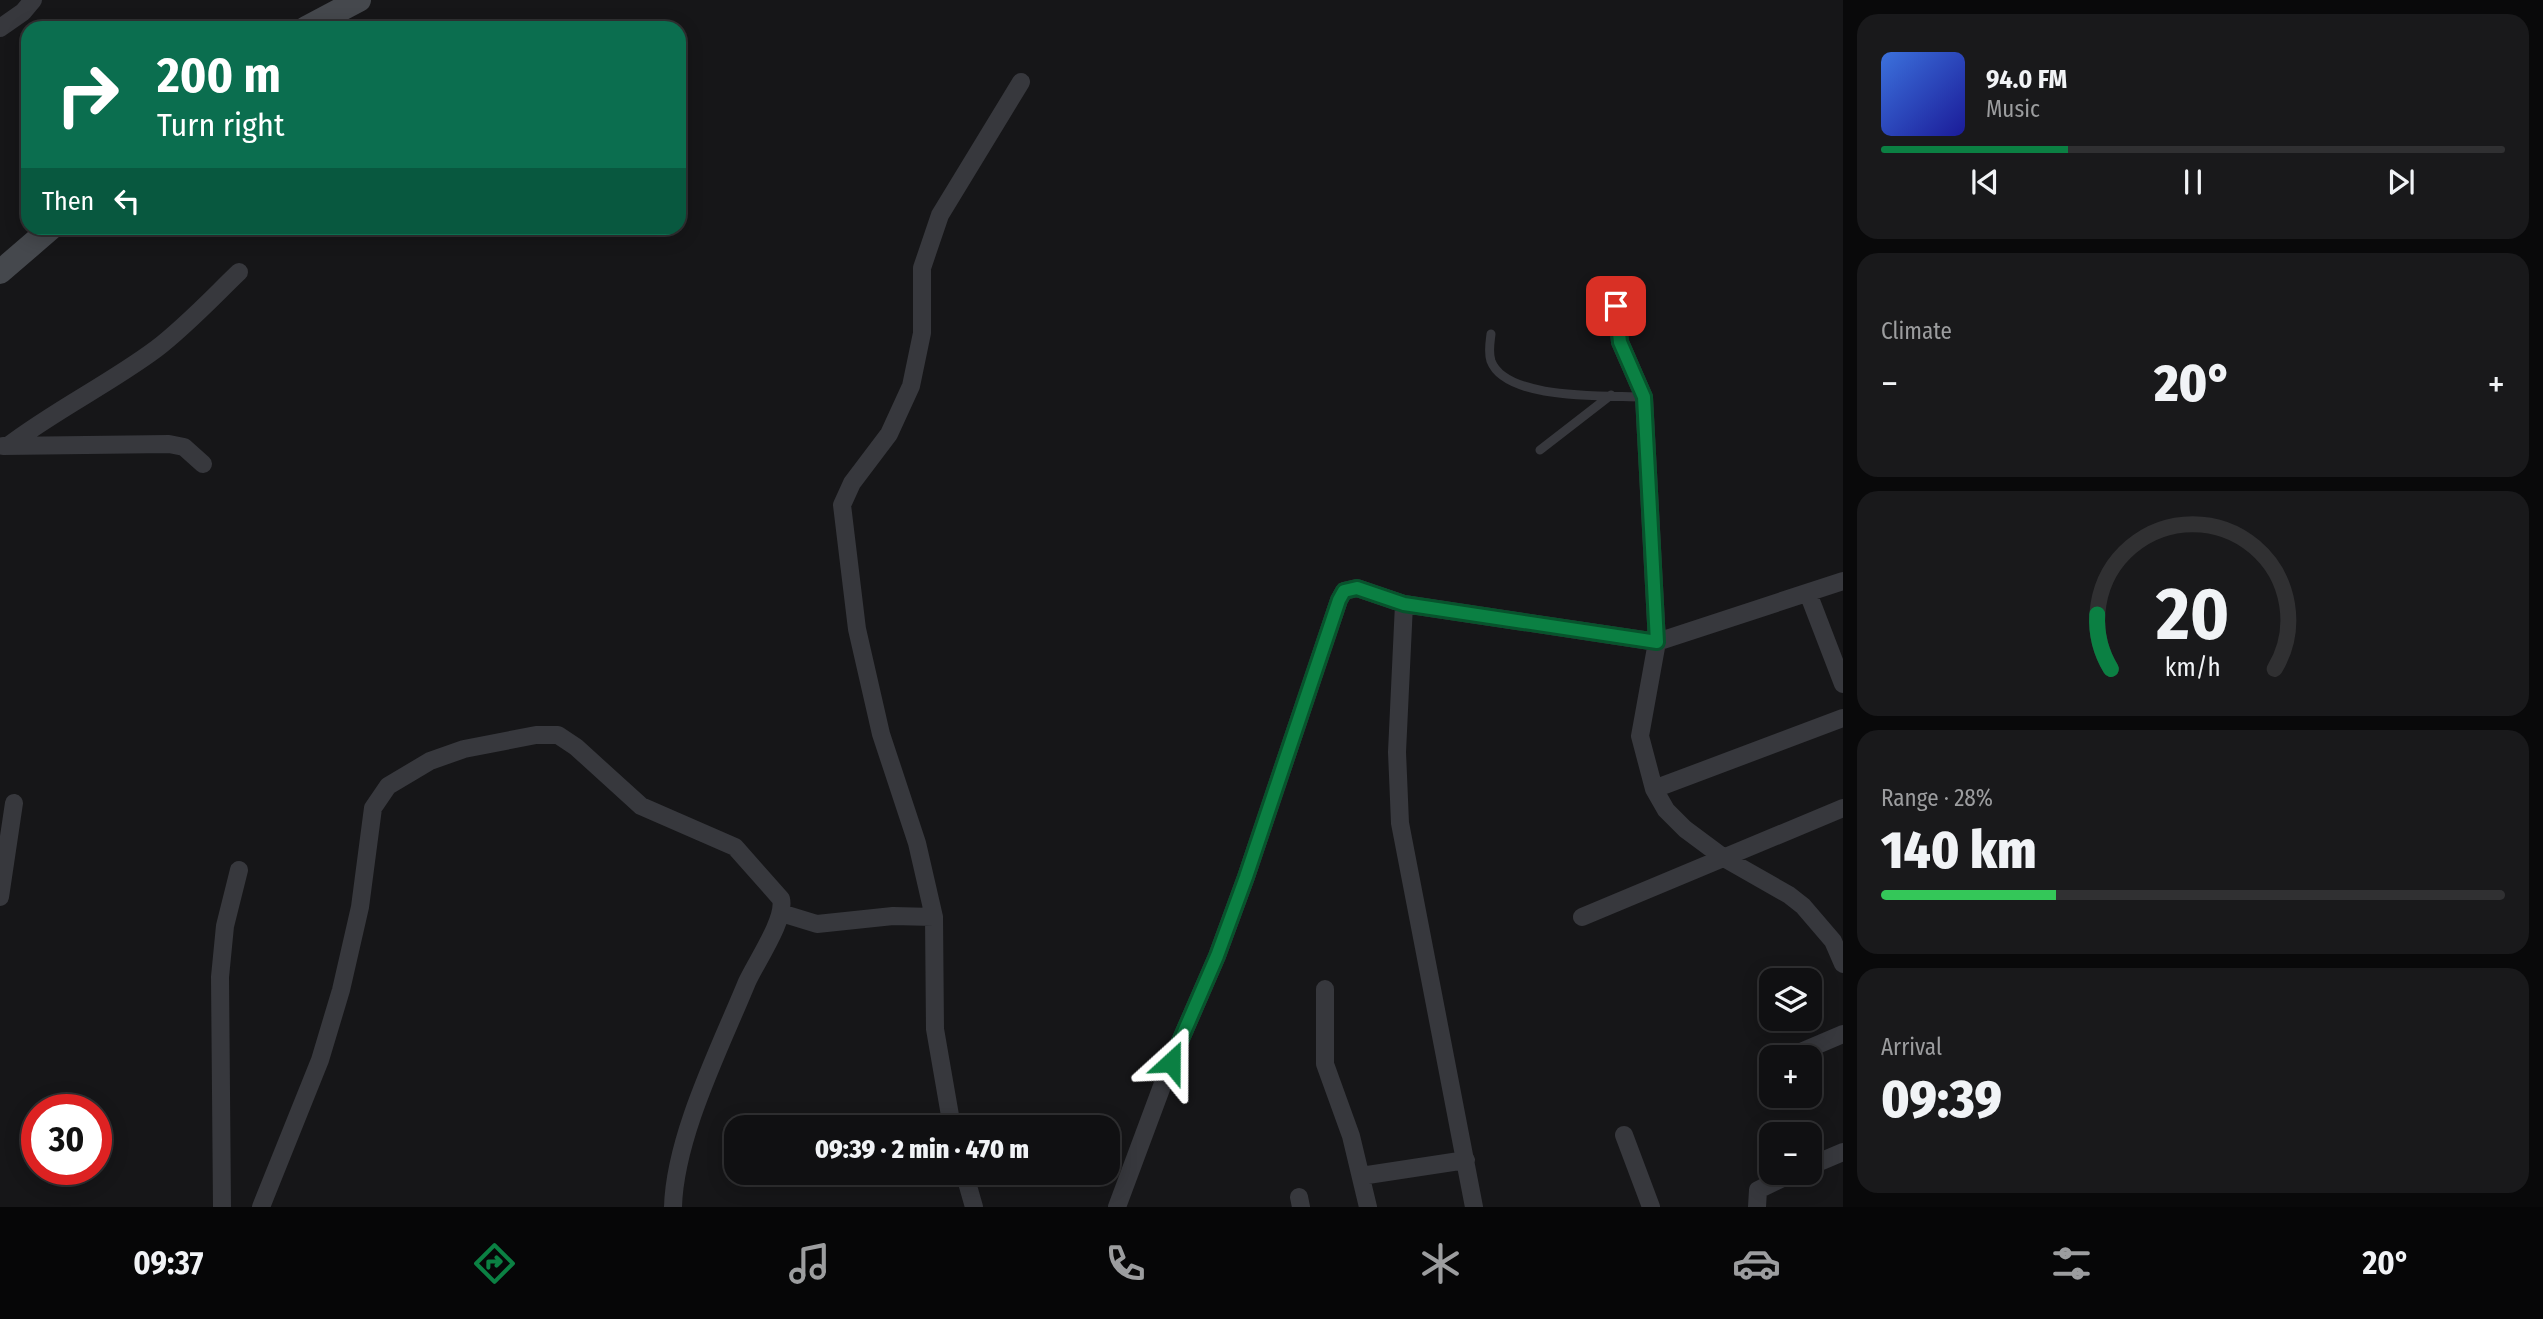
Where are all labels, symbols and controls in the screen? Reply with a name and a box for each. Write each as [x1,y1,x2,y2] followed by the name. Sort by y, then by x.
[157,46,281,105] text: 200 m
[42,49,133,140] icon: right
[1986,64,2067,95] text: 94.0 FM
[1986,95,2040,123] text: Music
[157,106,284,144] text: Turn right
[1966,163,2004,201] icon: previous
[2174,163,2212,201] icon: pause
[2382,163,2420,201] icon: next
[108,182,146,220] icon: left
[42,186,94,217] text: Then
[1586,276,1646,336] pin
[1597,287,1635,325] icon: arrive
[1881,317,1952,345] text: Climate
[2154,352,2232,415] text: 20°
[1881,361,1898,407] text: −
[2488,361,2505,407] text: +
[2155,572,2230,659] text: 20
[2165,653,2221,683] text: km/h
[1881,784,1993,812] text: Range · 28%
[1881,819,2037,882] text: 140 km
[1759,968,1822,1185] map controls
[1759,968,1822,1031] button: layers
[1134,1025,1208,1099] position arrow
[1881,1033,1942,1061] text: Arrival
[1759,1045,1822,1108] button: +
[1881,1068,2002,1131] text: 09:39
[21,1094,112,1185] speed limit sign: 30
[1759,1122,1822,1185] button: −
[815,1134,1029,1165] text: 09:39 · 2 min · 470 m
[470,1239,519,1288] icon: directions
[785,1239,834,1288] icon: music
[1101,1239,1150,1288] icon: phone
[1416,1239,1465,1288] icon: climate
[1732,1239,1781,1288] icon: car
[2047,1239,2096,1288] icon: filters
[133,1244,203,1282] text: 09:37
[2363,1244,2410,1282] text: 20°

